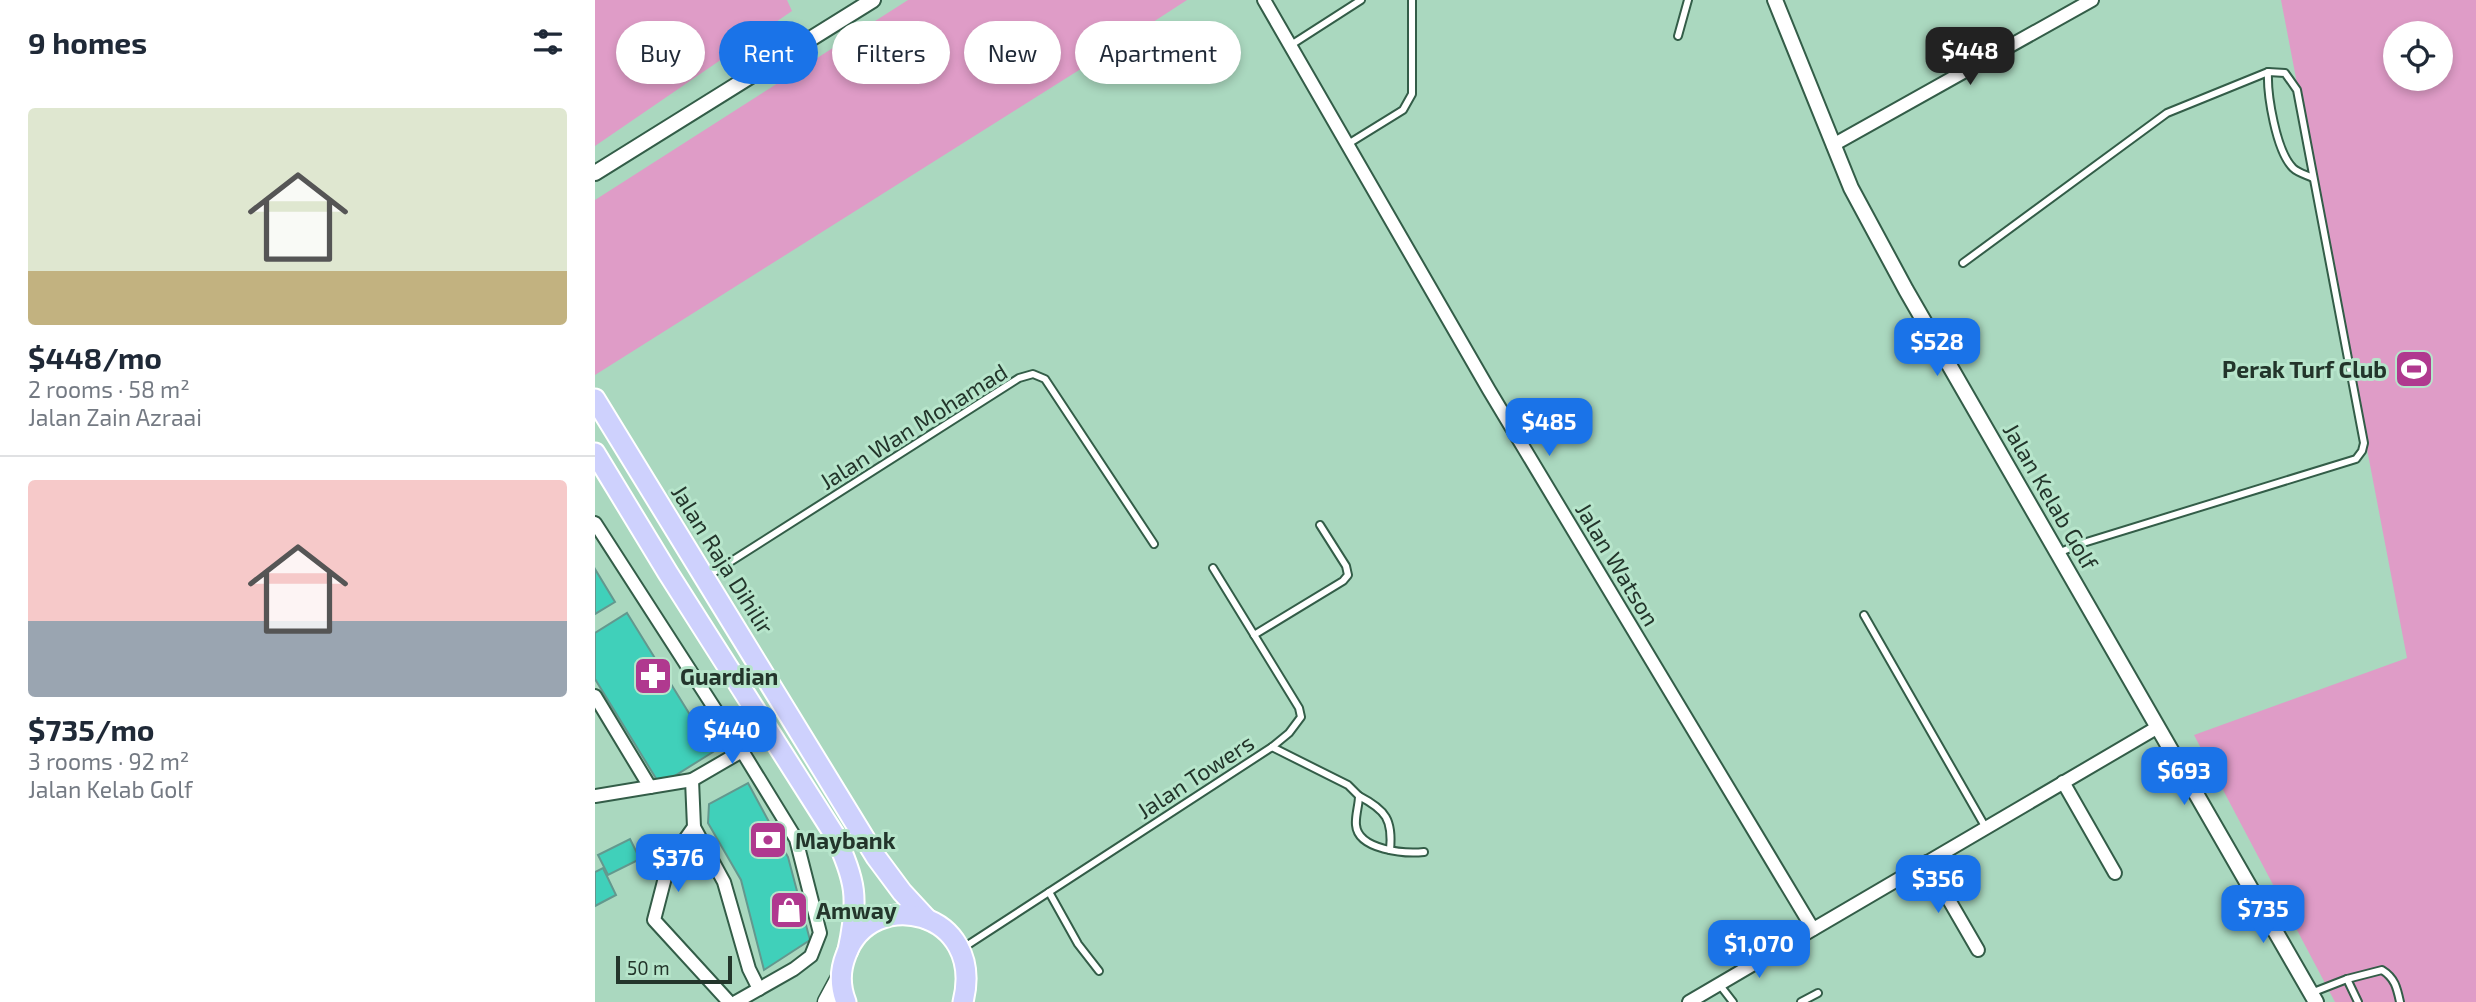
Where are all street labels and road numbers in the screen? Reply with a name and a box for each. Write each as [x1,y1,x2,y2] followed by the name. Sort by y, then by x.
[814,357,1012,495] street label: Jalan Wan Mohamad
[1998,418,2105,575] street label: Jalan Kelab Golf
[666,479,780,639] street label: Jalan Raja Dihilir
[1570,497,1666,631] street label: Jalan Watson
[1131,728,1259,824] street label: Jalan Towers

